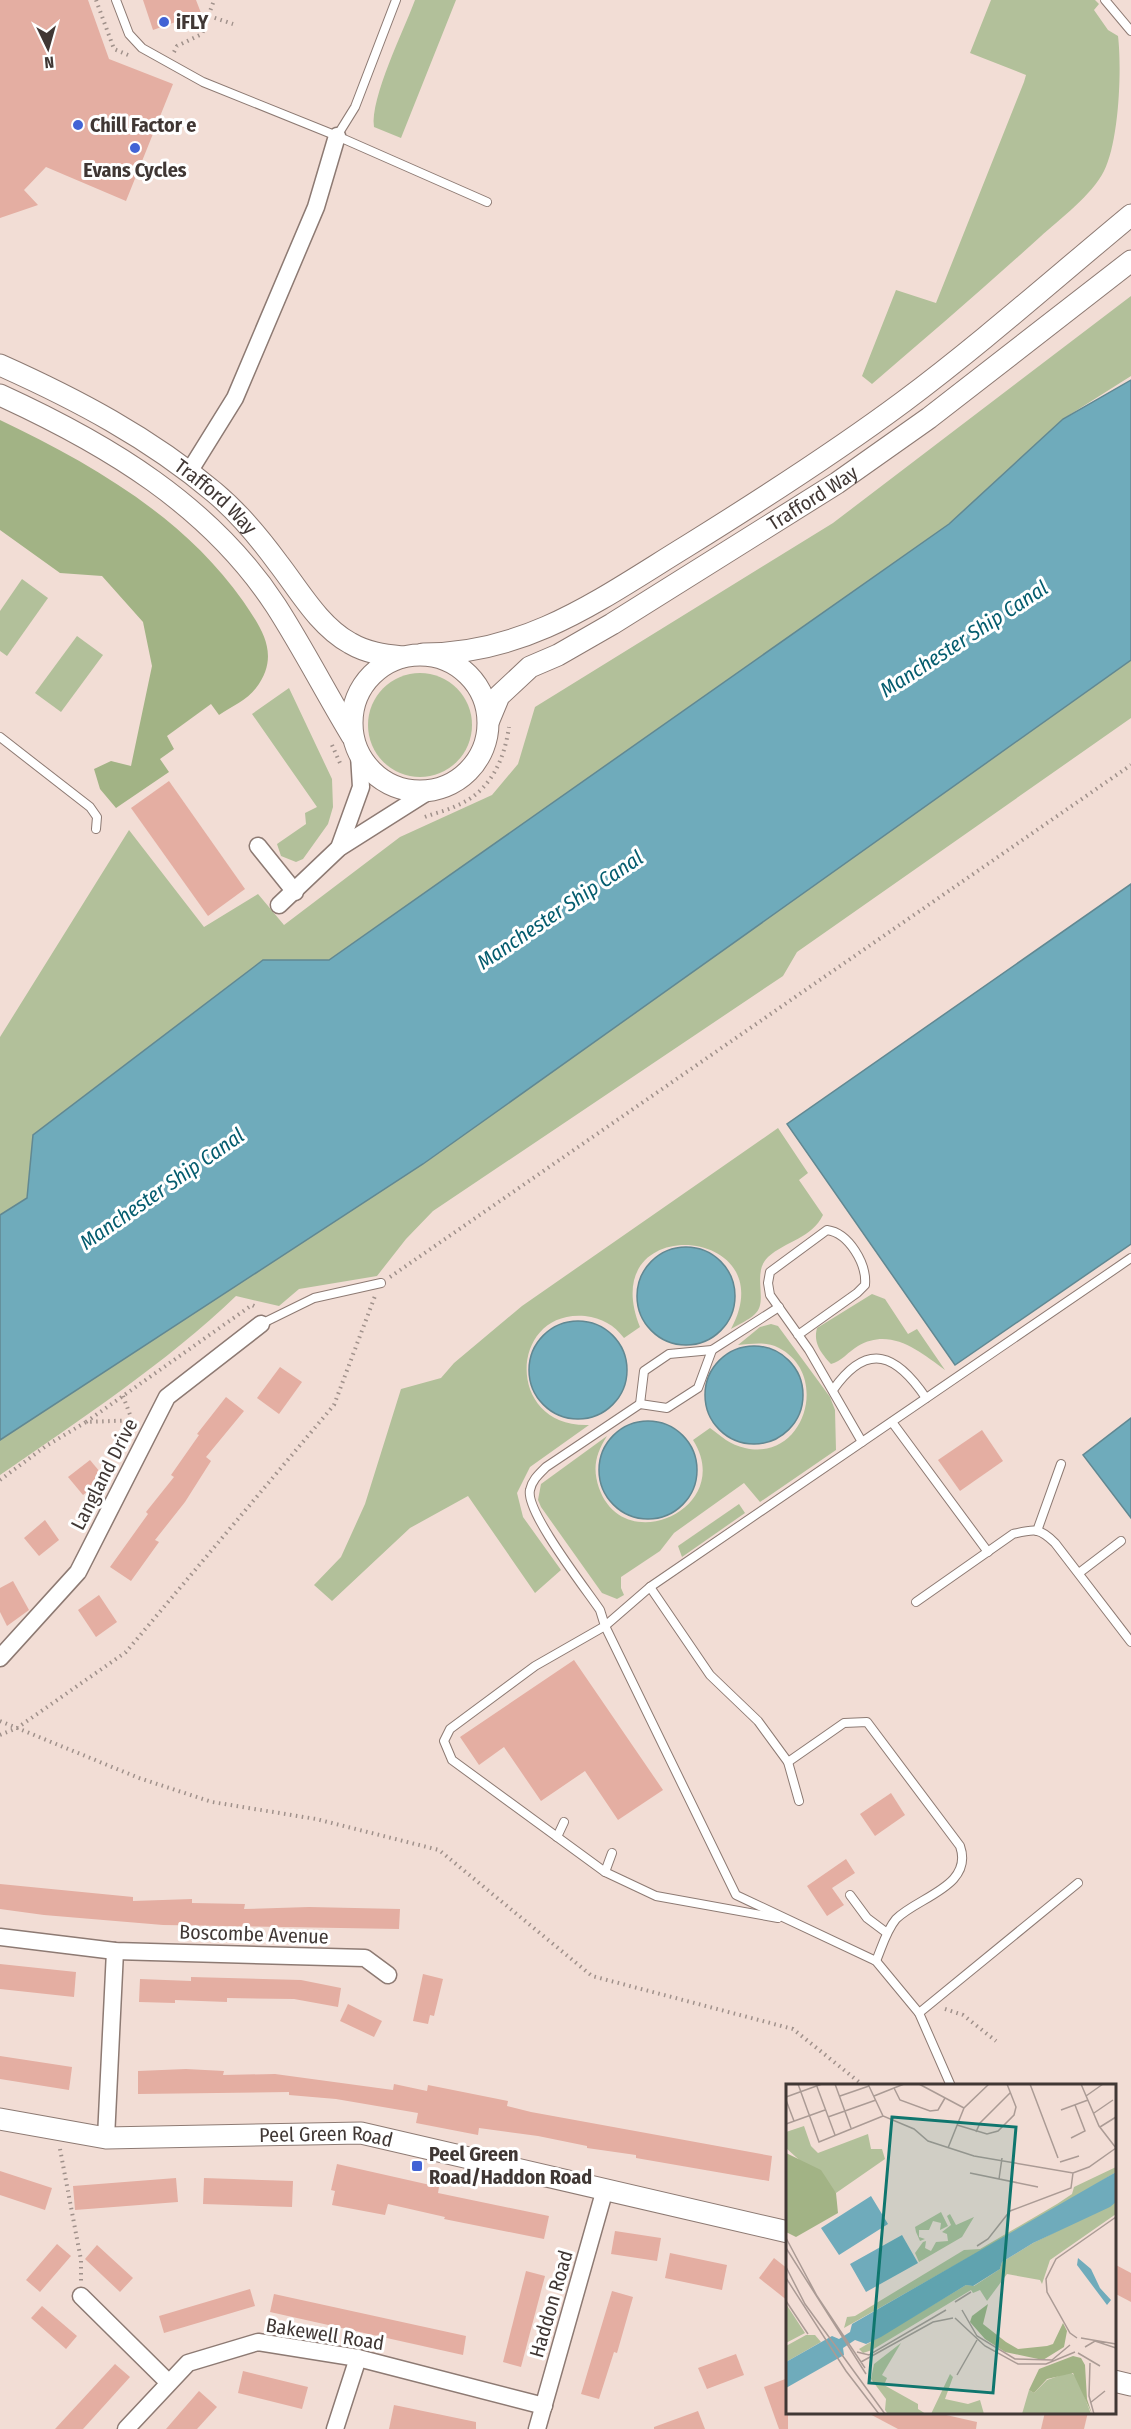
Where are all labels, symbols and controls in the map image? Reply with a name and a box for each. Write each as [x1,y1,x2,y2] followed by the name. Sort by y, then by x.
[176,10,209,34] place label: iFLY
[157,15,171,29] marker: iFLY
[18,18,78,78] north arrow
[44,53,55,72] text: N
[90,113,196,137] place label: Chill Factor e
[71,118,85,132] marker: Chill Factor e
[128,141,142,155] marker: Evans Cycles
[83,158,187,182] place label: Evans Cycles
[170,454,262,539] street label: Trafford Way
[763,460,862,536] street label: Trafford Way
[875,575,1053,703] water label: Manchester Ship Canal
[472,845,648,975] water label: Manchester Ship Canal
[75,1122,249,1256] water label: Manchester Ship Canal
[66,1414,142,1534] street label: Langland Drive
[179,1919,329,1949] street label: Boscombe Avenue
[786,2084,1116,2414] inset map
[259,2121,395,2152] street label: Peel Green Road
[429,2142,592,2189] place label: Peel Green Road/Haddon Road
[410,2159,424,2173] marker: Peel Green Road/Haddon Road
[524,2248,578,2360] street label: Haddon Road
[264,2313,386,2355] street label: Bakewell Road

